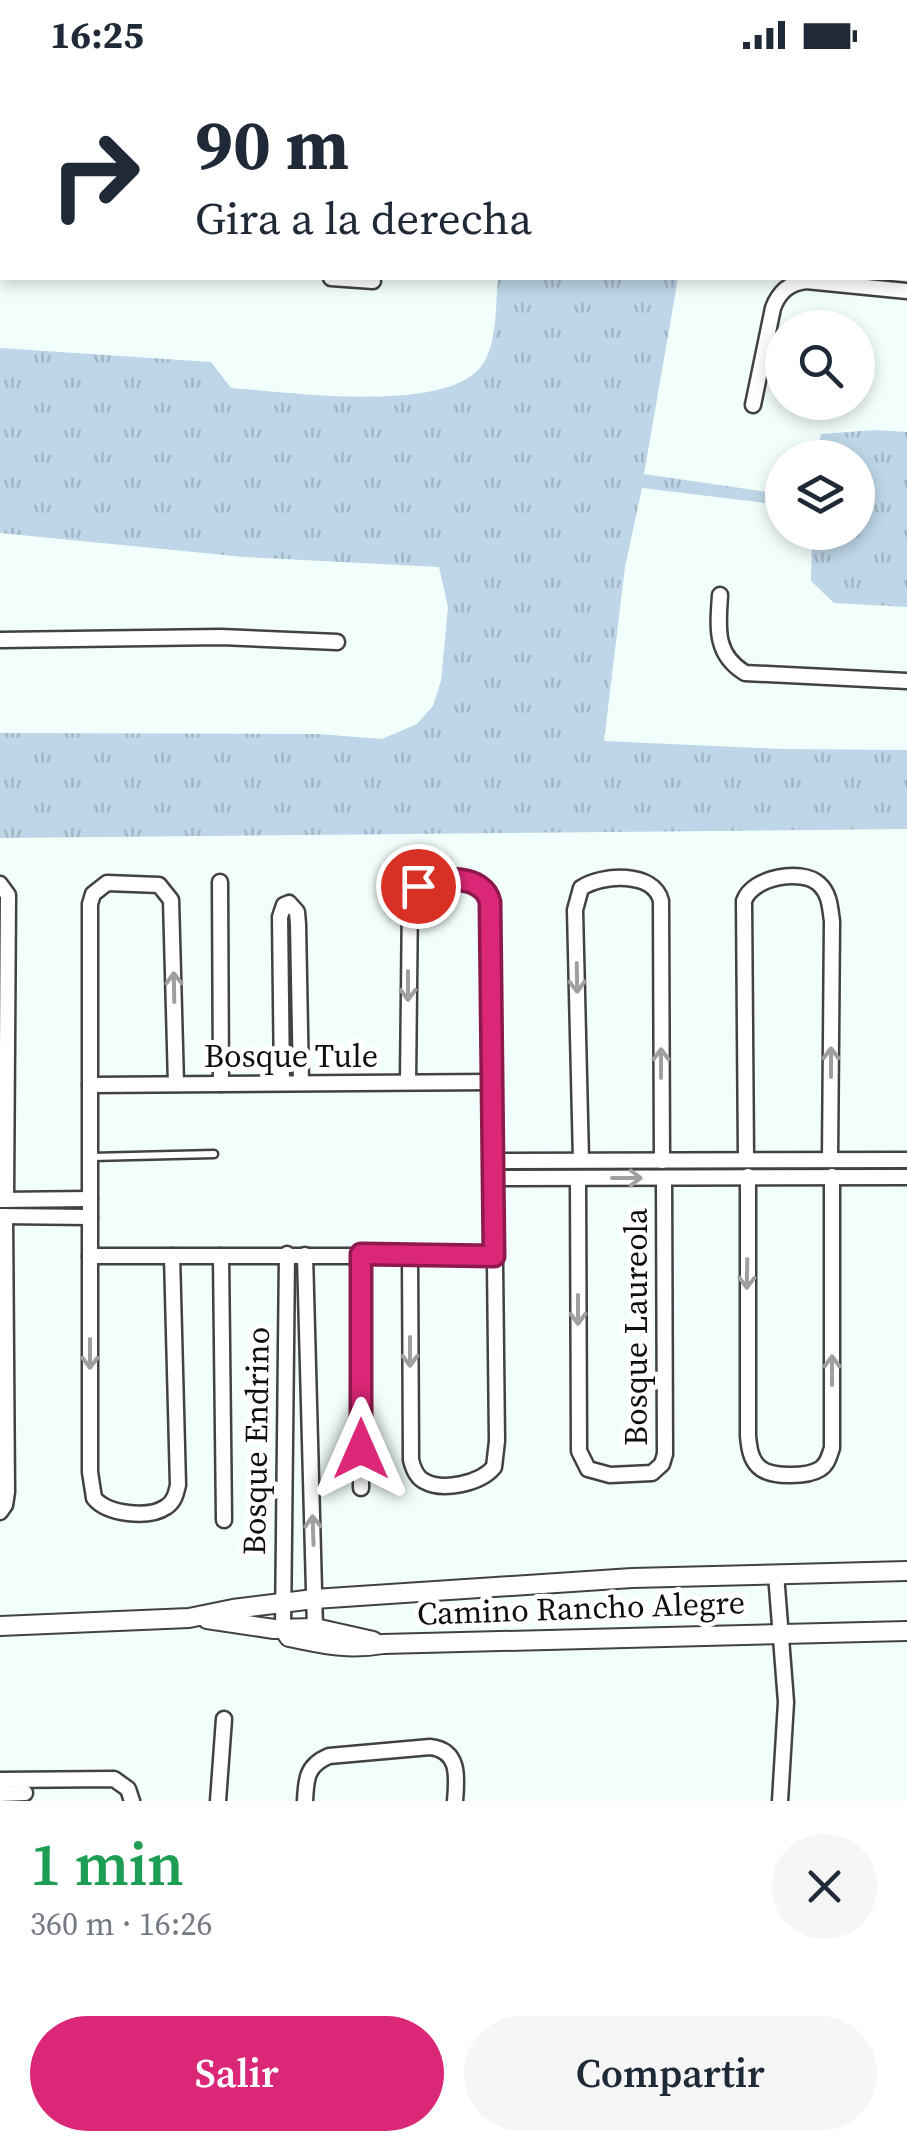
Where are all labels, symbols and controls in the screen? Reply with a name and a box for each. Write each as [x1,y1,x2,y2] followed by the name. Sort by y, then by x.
[50,9,144,61] text: 16:25
[195,96,349,192] text: 90 m
[30,110,160,240] icon: right
[195,187,532,249] text: Gira a la derecha
[765,310,875,550] map controls
[765,310,875,420] button: search
[765,440,875,550] button: layers
[376,844,461,929] pin
[391,859,446,914] icon: arrive
[567,961,586,993] one-way arrow
[398,970,418,1002] one-way arrow
[164,971,184,1004] one-way arrow
[204,1034,378,1078] street label: Bosque Tule
[822,1046,840,1078] one-way arrow
[652,1048,670,1080] one-way arrow
[610,1168,642,1188] one-way arrow
[614,1207,658,1446] street label: Bosque Laureola
[738,1256,756,1289] one-way arrow
[568,1294,588,1326] one-way arrow
[232,1326,280,1556] street label: Bosque Endrino
[80,1336,100,1369] one-way arrow
[400,1336,420,1368] one-way arrow
[822,1354,842,1386] one-way arrow
[309,1397,413,1501] position arrow
[303,1515,322,1547] one-way arrow
[416,1580,746,1636] street label: Camino Rancho Alegre
[30,1823,184,1905] text: 1 min
[772,1834,877,1939] button: close
[30,1902,212,1946] text: 360 m · 16:26
[30,2016,444,2131] button: Salir
[464,2016,877,2131] button: Compartir

